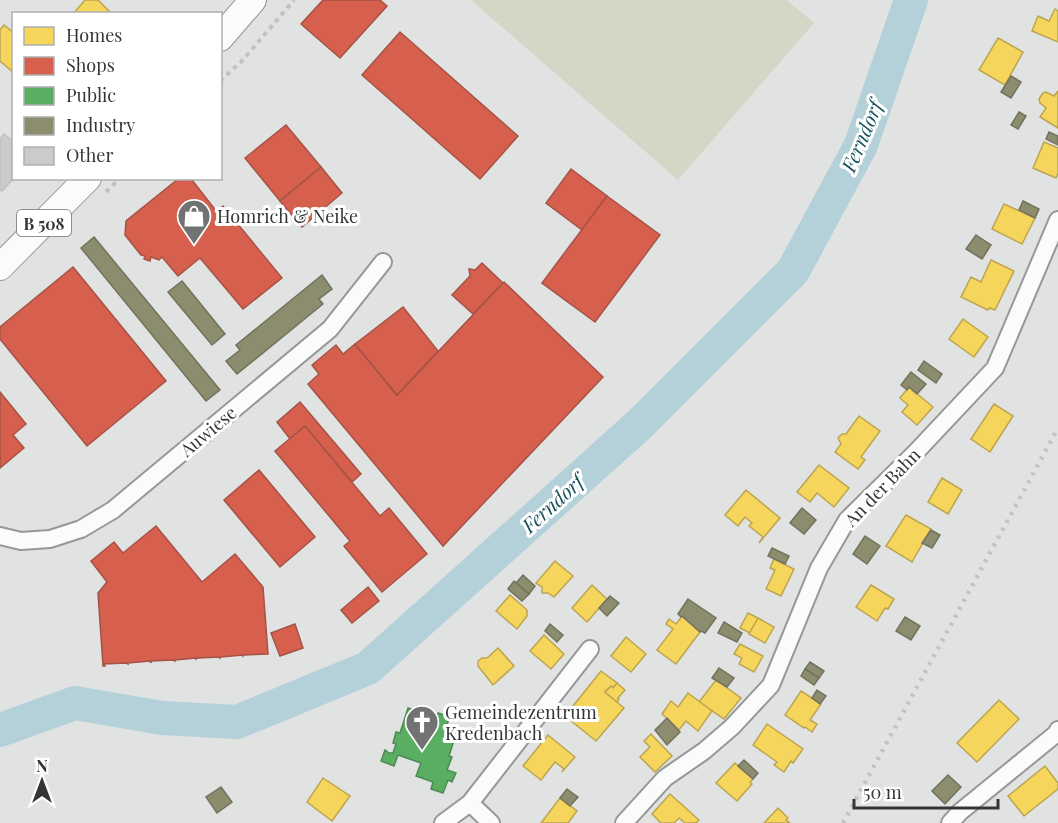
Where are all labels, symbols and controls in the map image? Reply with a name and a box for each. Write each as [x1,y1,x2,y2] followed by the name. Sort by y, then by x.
[12,12,222,180] legend
[66,23,122,47] text: Homes
[66,53,115,77] text: Shops
[66,83,116,107] text: Public
[834,93,889,177] water label: Ferndorf
[66,113,135,137] text: Industry
[66,143,113,167] text: Other
[176,198,212,245] shop icon: Homrich & Neike
[217,204,358,228] place label: Homrich & Neike
[17,210,71,236] road number: B 508
[174,400,241,462] street label: Auwiese
[838,443,925,532] street label: An der Bahn
[514,466,591,539] water label: Ferndorf
[445,700,597,745] place label: Gemeindezentrum Kredenbach
[404,704,440,751] church icon: Gemeindezentrum Kredenbach
[12,751,72,811] north arrow
[36,755,48,776] text: N
[854,772,998,810] scale bar
[863,780,902,804] text: 50 m

